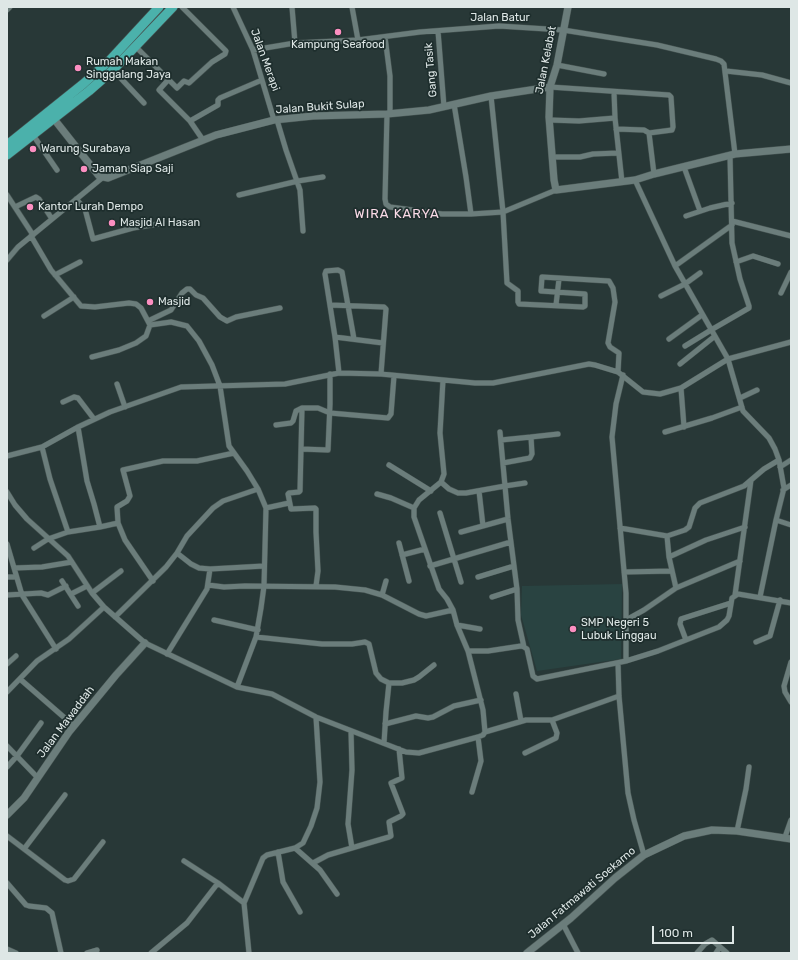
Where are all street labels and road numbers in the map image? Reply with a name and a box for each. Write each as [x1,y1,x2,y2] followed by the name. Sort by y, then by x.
[470,11,530,25] street label: Jalan Batur
[533,25,559,95] street label: Jalan Kelabat
[248,27,282,93] street label: Jalan Merapi
[422,42,440,98] street label: Gang Tasik
[275,97,365,117] street label: Jalan Bukit Sulap
[35,683,97,761] street label: Jalan Mawaddah
[526,844,638,942] street label: Jalan Fatmawati Soekarno

